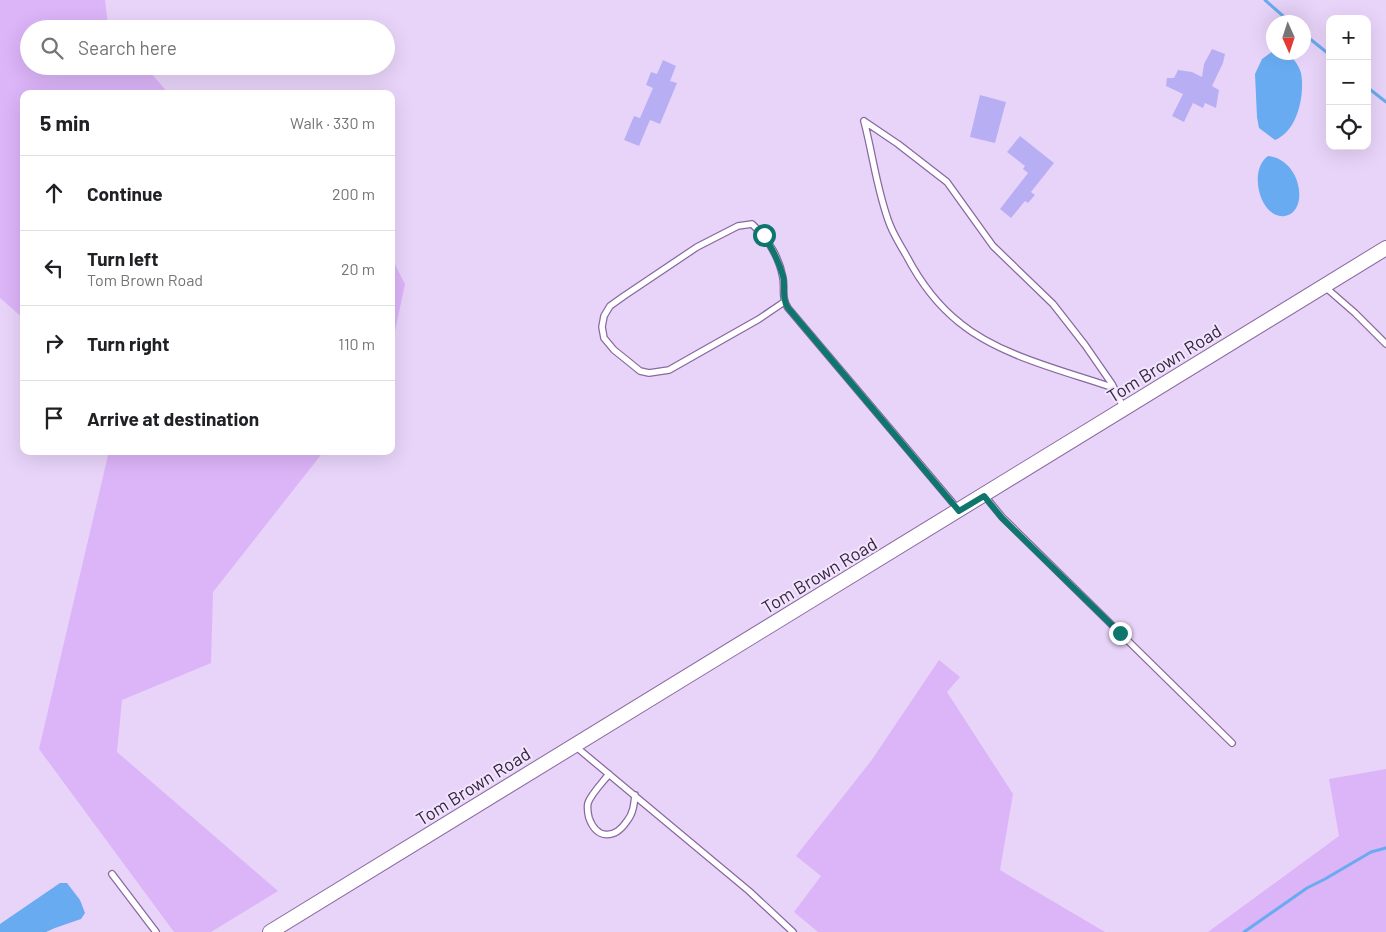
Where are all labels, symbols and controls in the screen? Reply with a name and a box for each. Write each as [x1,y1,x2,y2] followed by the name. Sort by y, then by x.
[1266,15,1311,60] north arrow
[1326,15,1371,150] map controls
[1326,15,1371,60] button: +
[20,20,395,75] search box
[38,34,66,62] icon: search
[78,36,177,59] text: Search here
[1326,60,1371,105] button: −
[1326,105,1371,150] button: locate
[40,110,90,135] text: 5 min
[290,113,375,132] text: Walk · 330 m
[40,179,68,207] icon: ahead
[87,182,163,205] text: Continue
[332,184,375,203] text: 200 m
[753,224,776,247] route start
[87,247,158,270] text: Turn left
[40,254,68,282] icon: left
[341,259,375,278] text: 20 m
[87,270,203,289] text: Tom Brown Road
[1103,319,1225,407] street label: Tom Brown Road
[40,329,68,357] icon: right
[87,332,169,355] text: Turn right
[338,334,375,353] text: 110 m
[40,404,68,432] icon: arrive
[87,407,259,430] text: Arrive at destination
[757,532,881,618] street label: Tom Brown Road
[1109,622,1132,645] route end
[412,742,534,830] street label: Tom Brown Road

